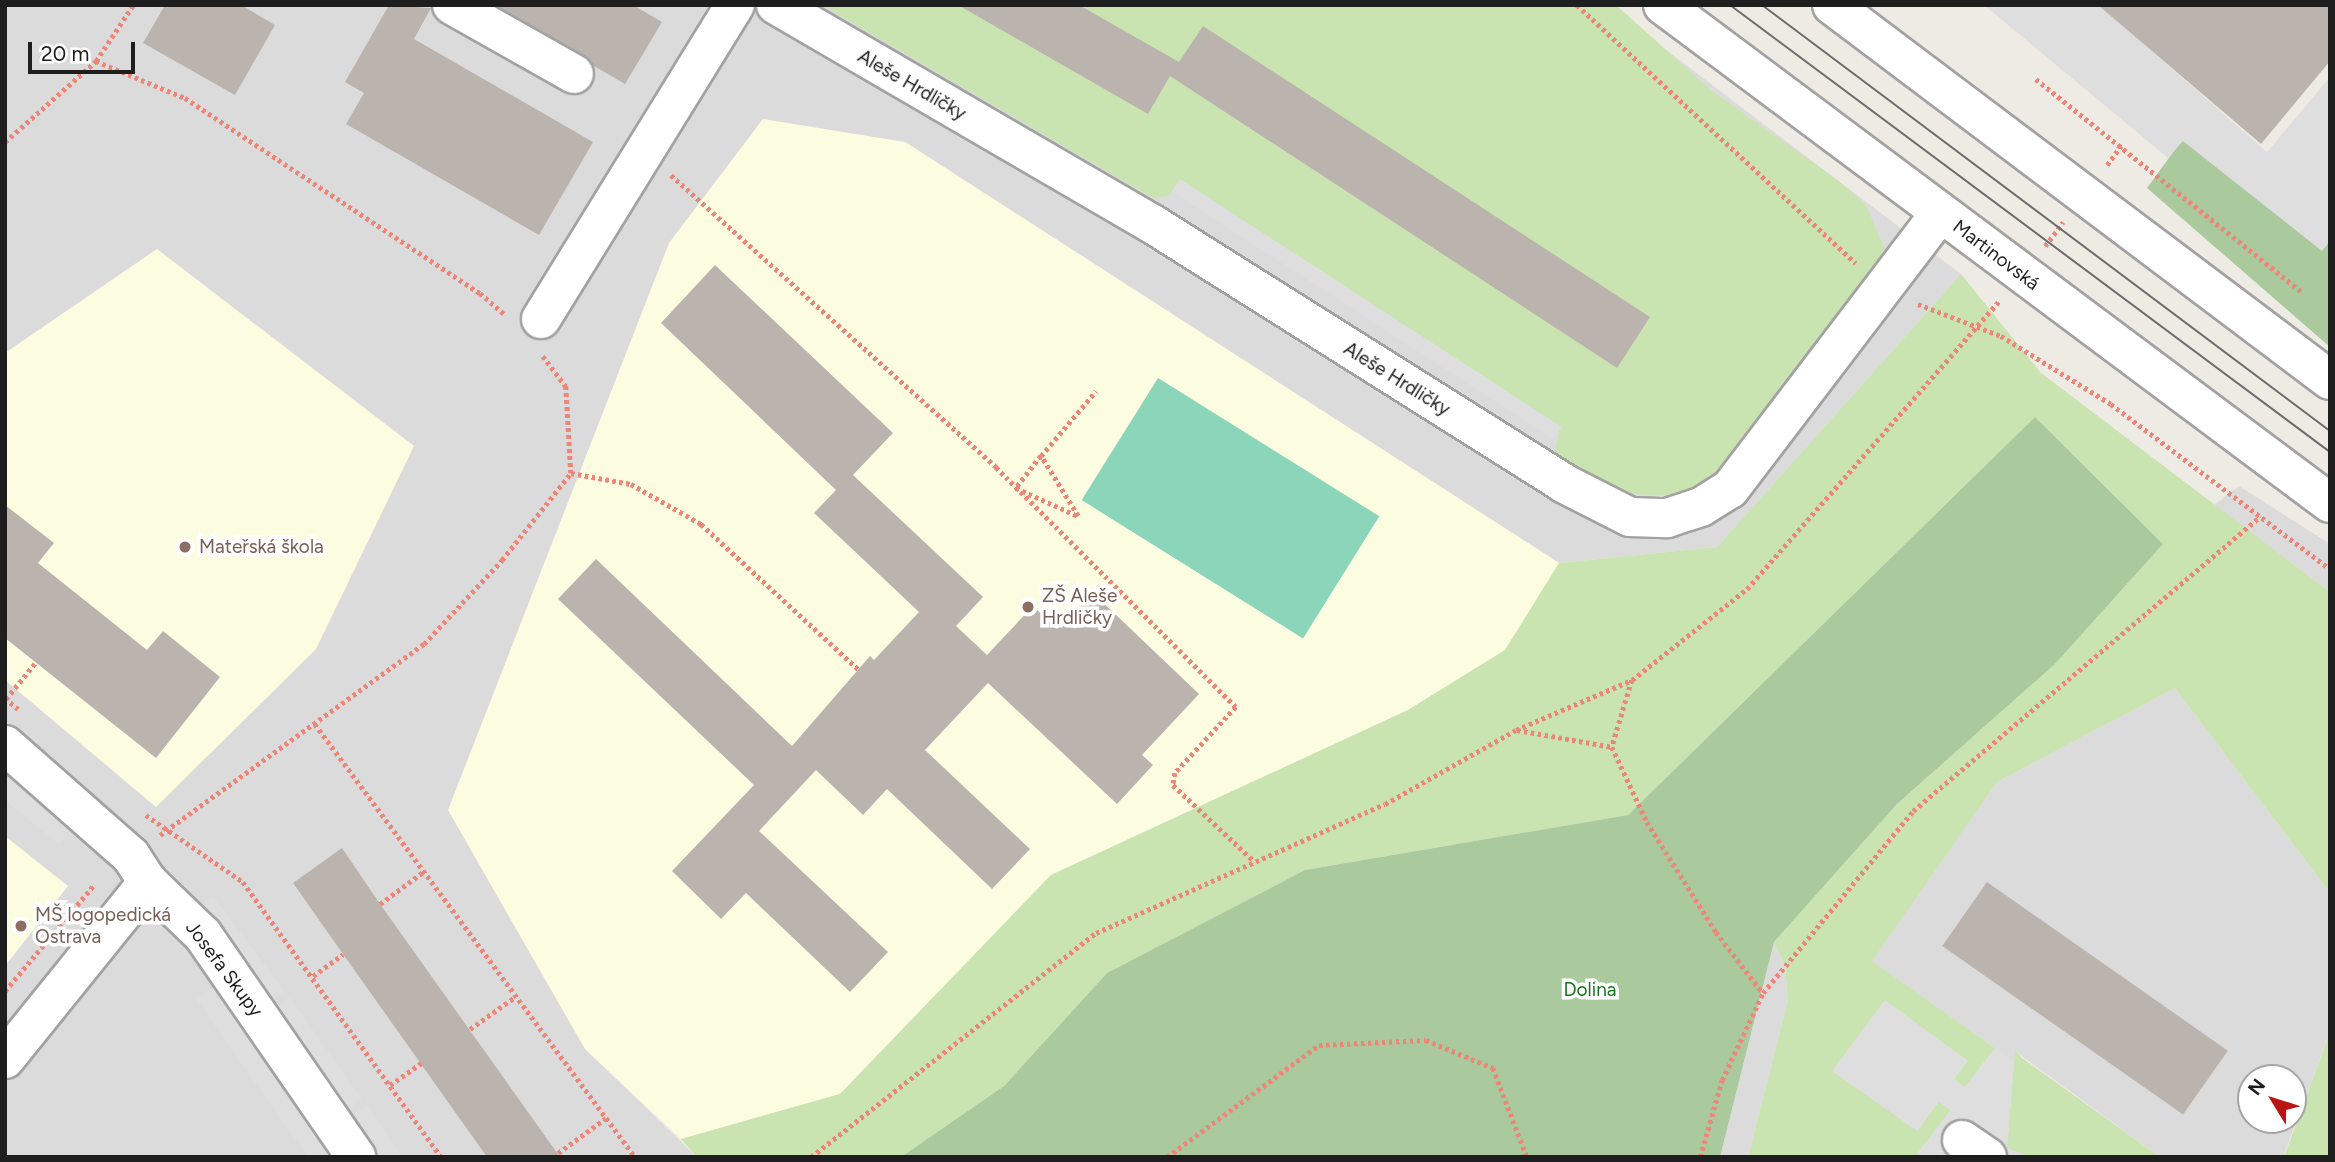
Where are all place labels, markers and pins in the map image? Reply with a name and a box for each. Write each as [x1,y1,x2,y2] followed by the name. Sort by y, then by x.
[199,536,324,558] place label: Mateřská škola
[177,539,193,555] marker: Mateřská škola
[1042,585,1117,629] place label: ZŠ Aleše Hrdličky
[1020,599,1036,615] marker: ZŠ Aleše Hrdličky
[35,904,171,948] place label: MŠ logopedická Ostrava
[13,918,29,934] marker: MŠ logopedická Ostrava

